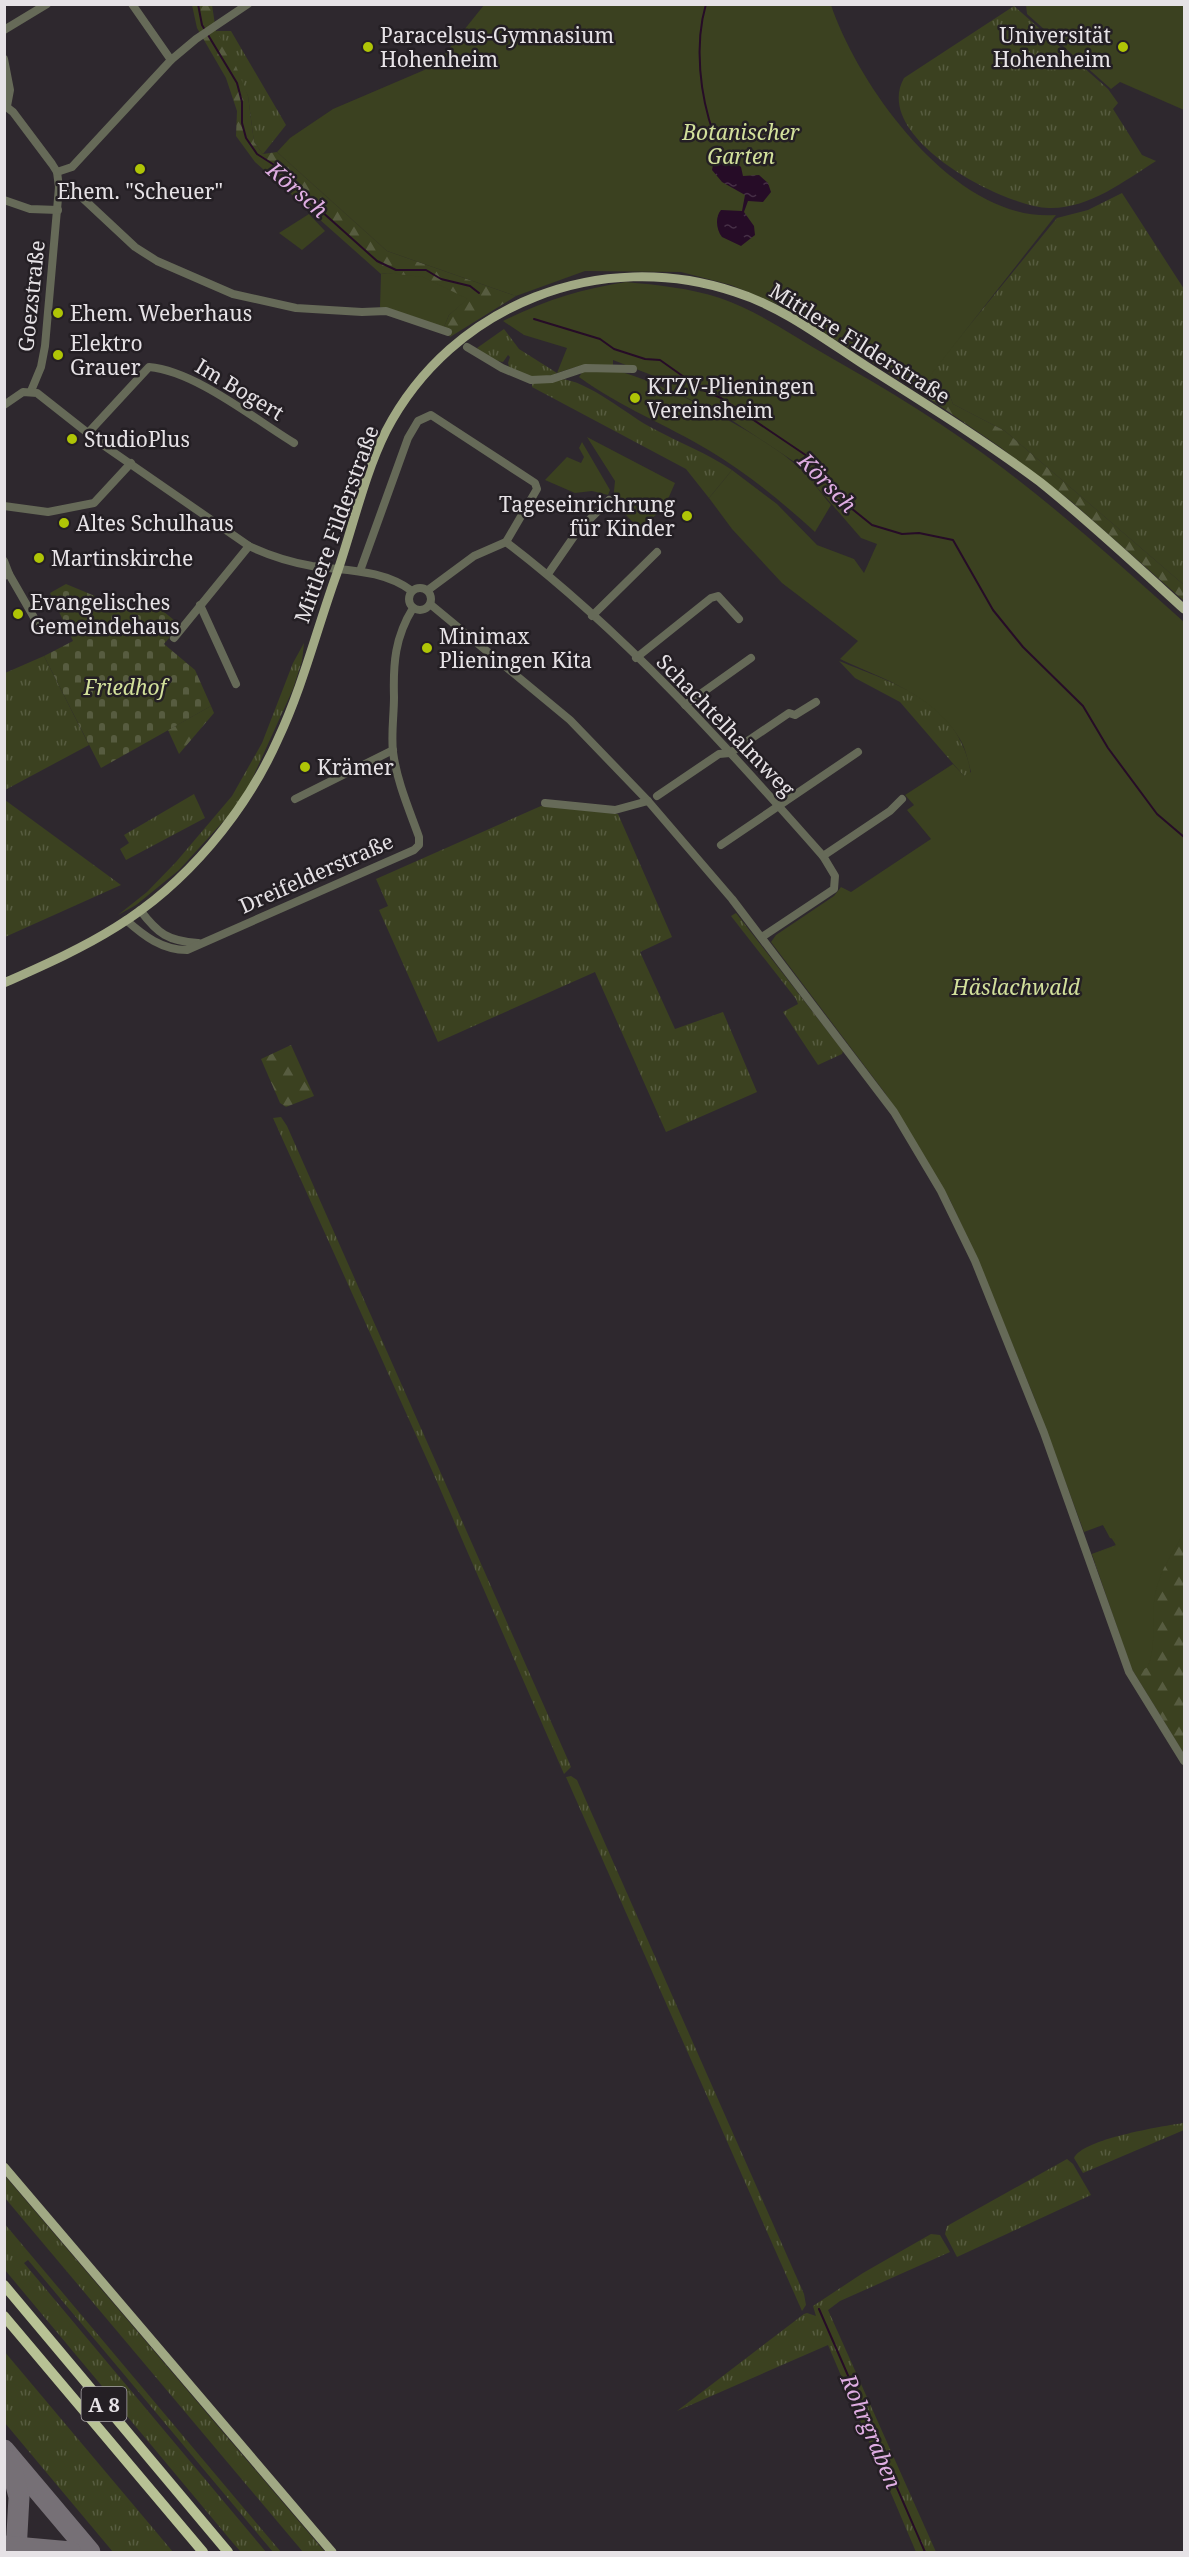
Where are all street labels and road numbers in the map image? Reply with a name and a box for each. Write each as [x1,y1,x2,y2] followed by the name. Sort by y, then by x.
[11,239,51,353] street label: Goezstraße
[764,276,956,410] street label: Mittlere Filderstraße
[190,352,290,426] street label: Im Bogert
[287,421,385,627] street label: Mittlere Filderstraße
[651,648,802,803] street label: Schachtelhalmweg
[235,827,397,919] street label: Dreifelderstraße
[82,2387,126,2421] road number: A 8

